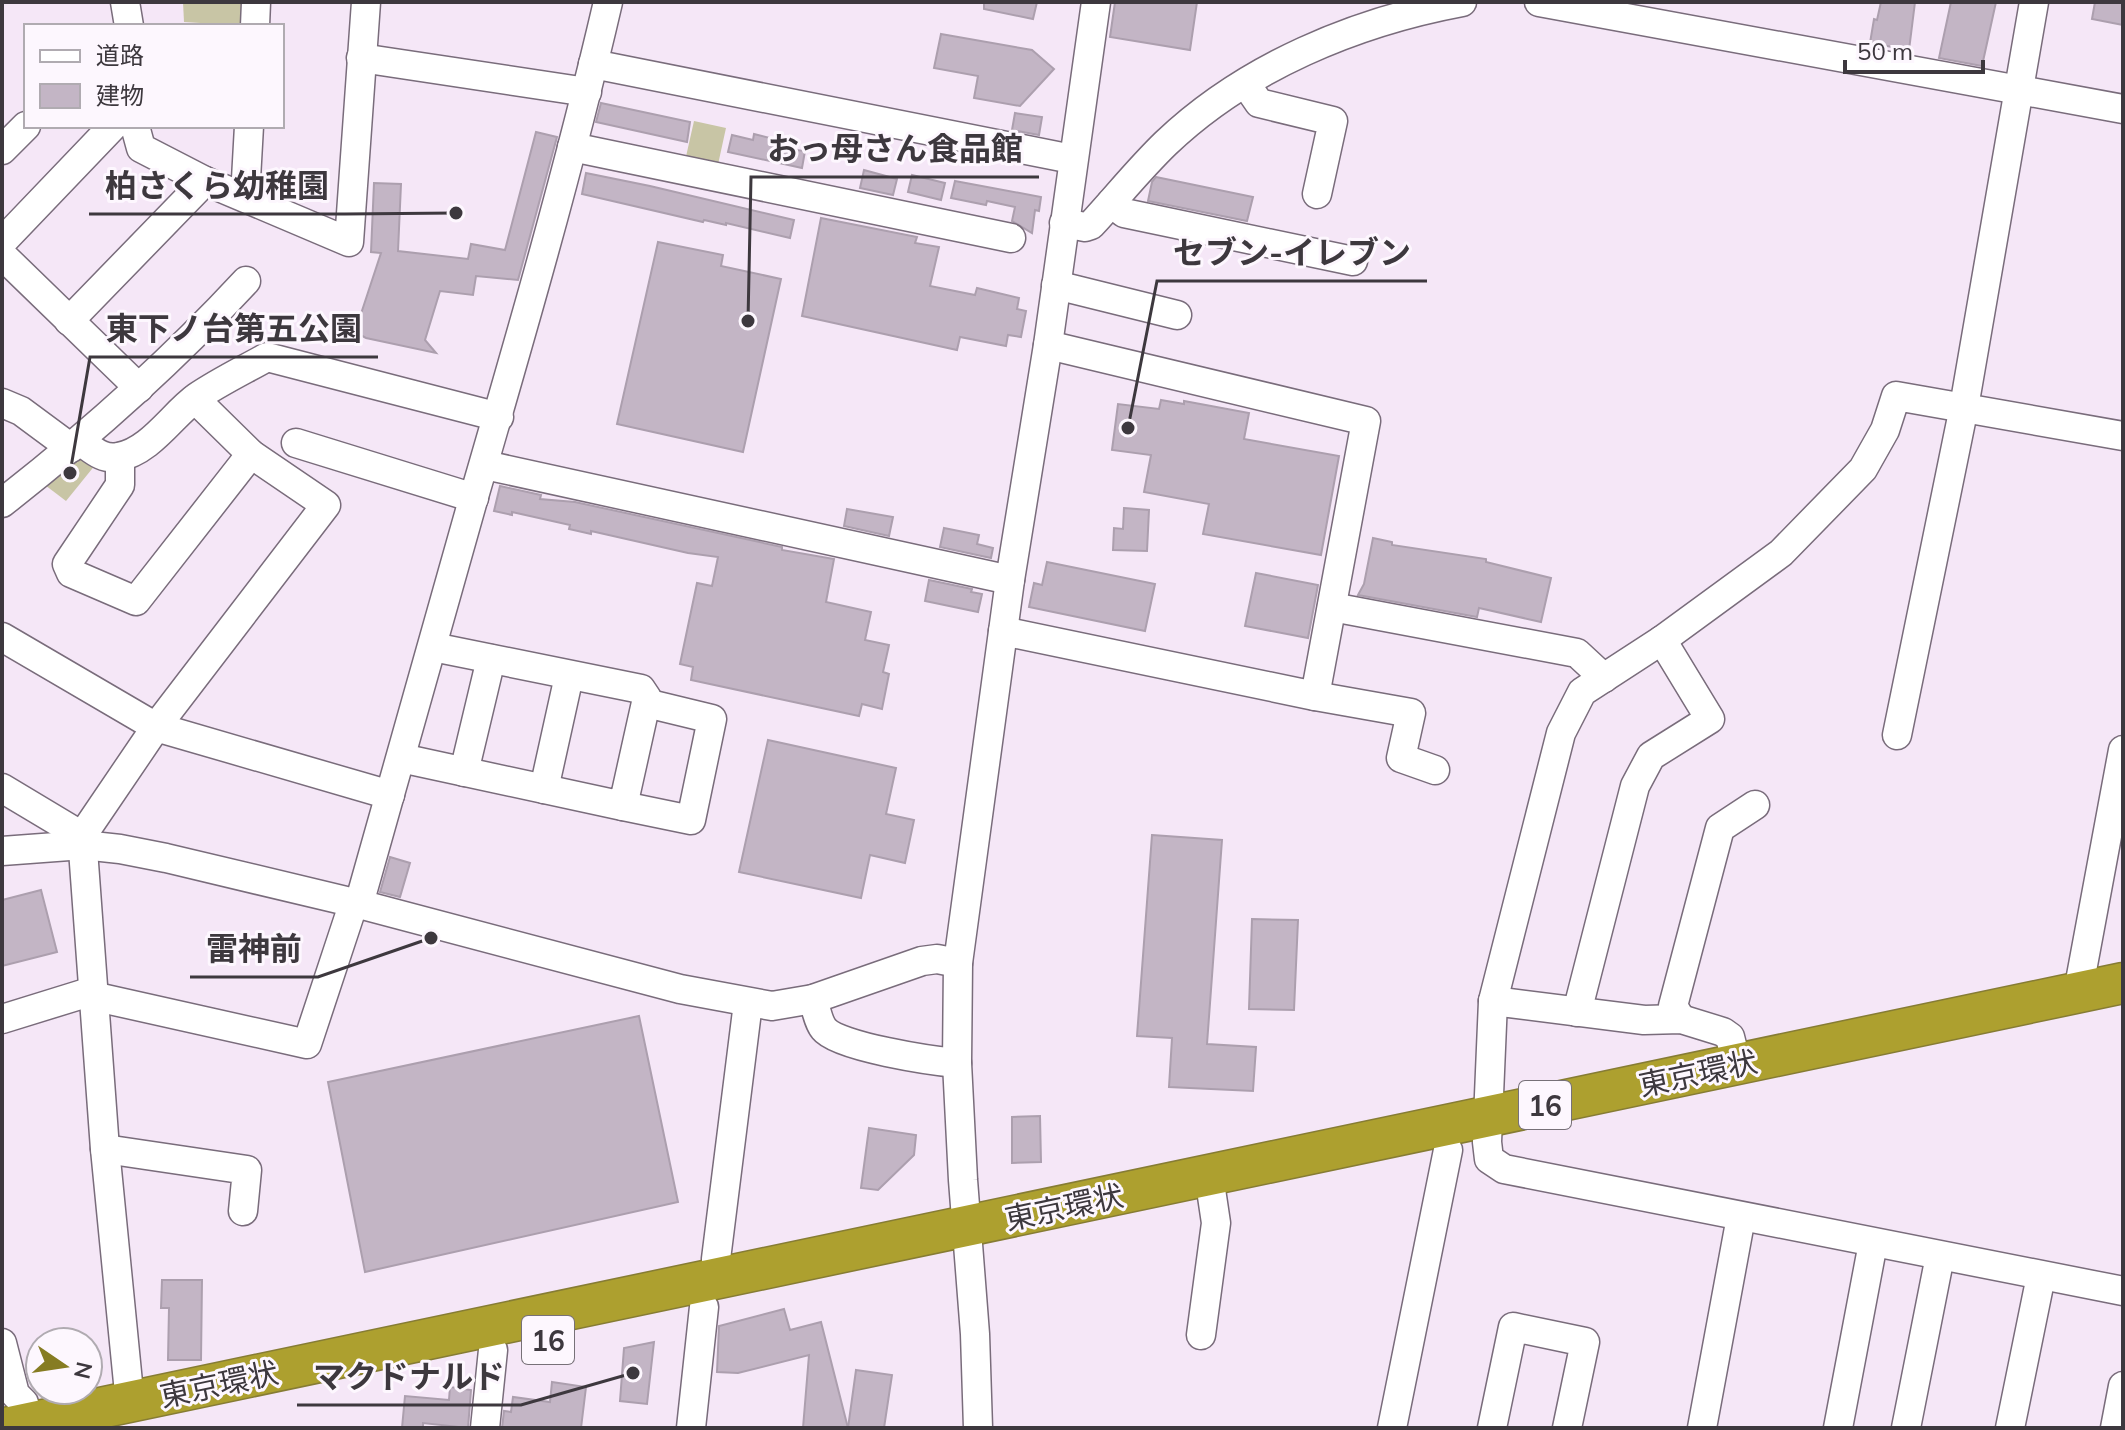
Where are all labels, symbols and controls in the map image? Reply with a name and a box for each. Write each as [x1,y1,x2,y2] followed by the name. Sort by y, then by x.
[24,24,284,128] legend
[1845,24,1983,74] scale bar
[1857,36,1913,66] text: 50 m
[96,40,144,70] text: 道路
[96,80,144,110] text: 建物
[751,121,1039,177] callout: おっ母さん食品館
[767,128,1023,168] text: おっ母さん食品館
[89,158,345,214] callout: 柏さくら幼稚園
[105,165,329,205] text: 柏さくら幼稚園
[1157,225,1427,281] callout: セブン-イレブン
[1173,232,1411,272] text: セブン-イレブン
[90,301,378,357] callout: 東下ノ台第五公園
[106,308,362,348] text: 東下ノ台第五公園
[190,921,318,977] callout: 雷神前
[206,928,302,968] text: 雷神前
[1635,1042,1761,1104] street label: 東京環状
[1519,1081,1571,1129] road number: 16
[1001,1176,1127,1238] street label: 東京環状
[522,1316,574,1364] road number: 16
[24,1326,104,1406] north arrow
[297,1349,521,1405] callout: マクドナルド
[156,1353,282,1415] street label: 東京環状
[313,1356,505,1396] text: マクドナルド
[68,1359,99,1382] text: N

